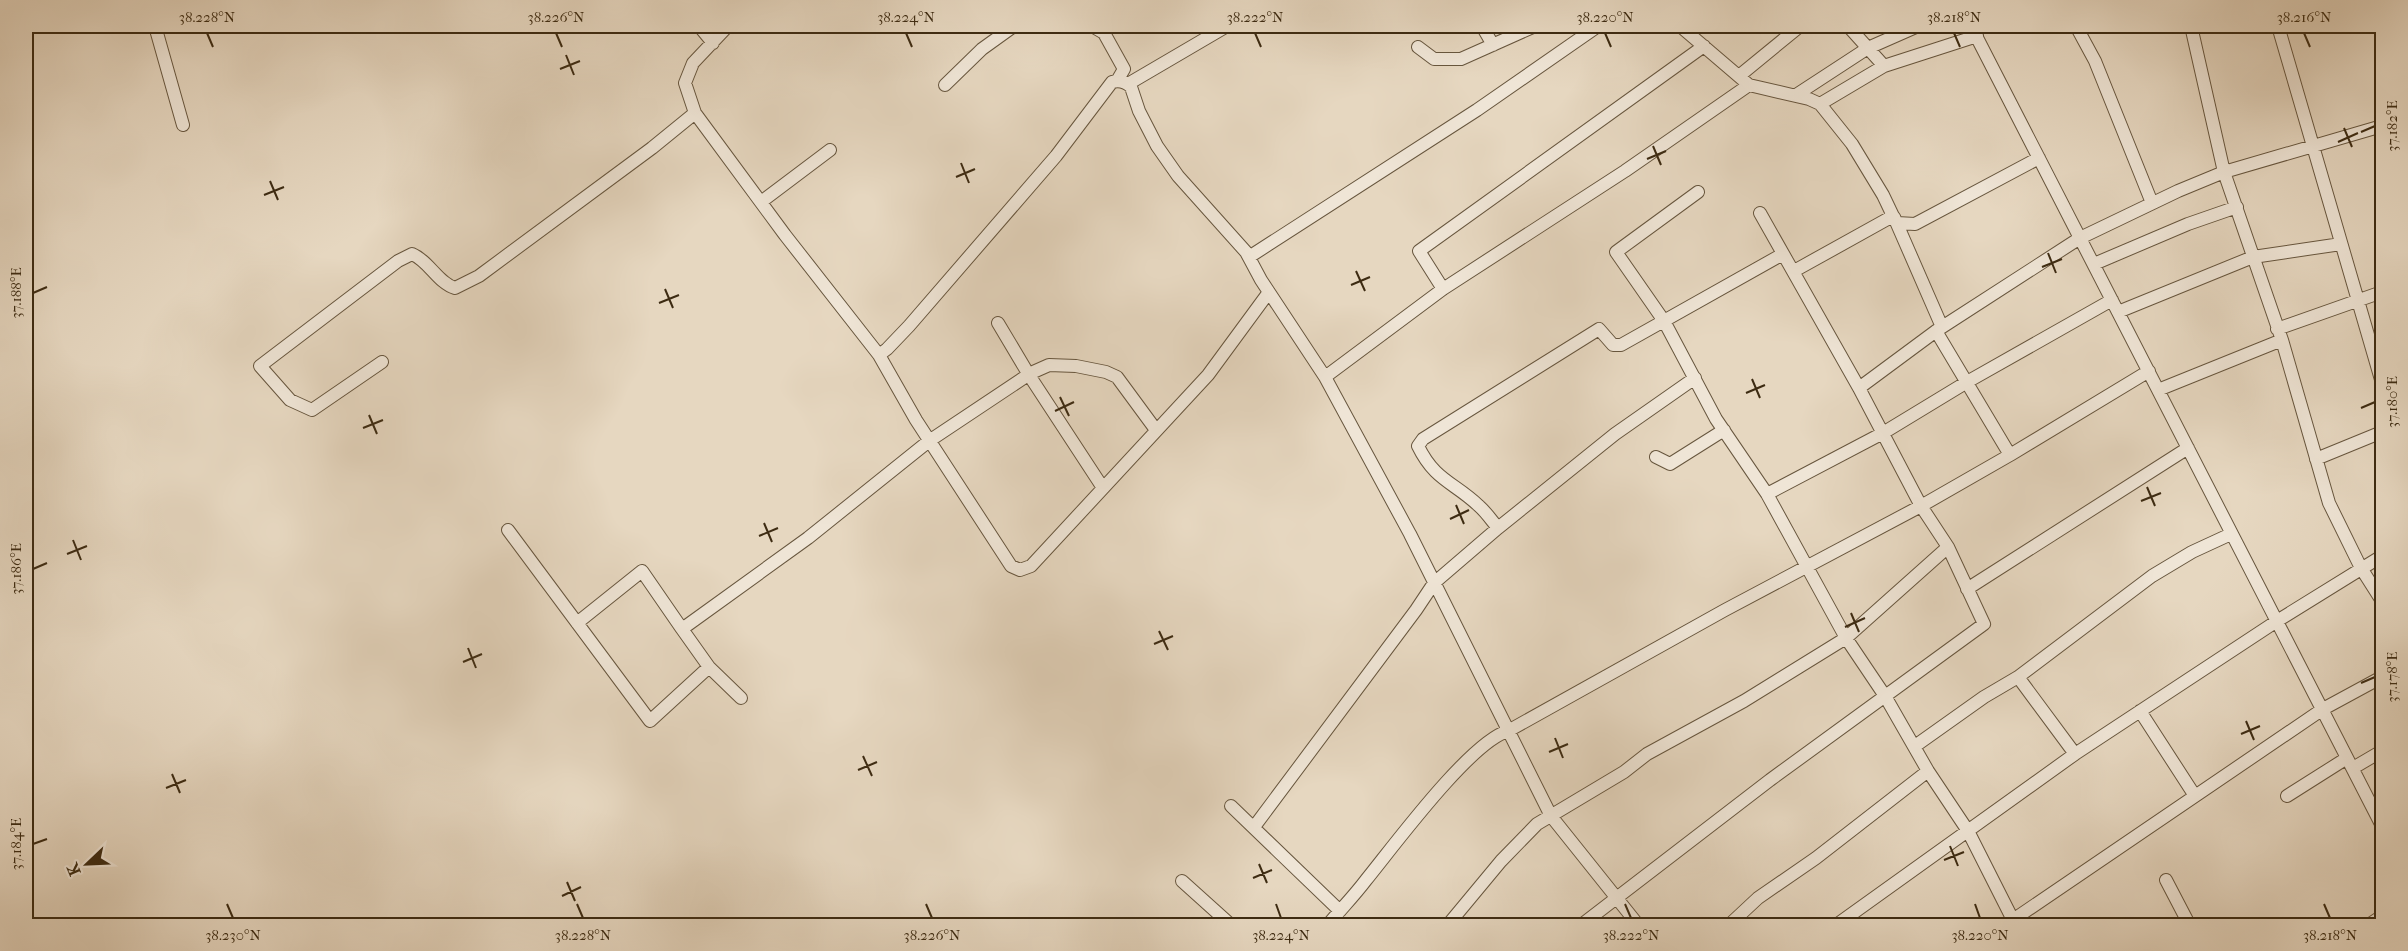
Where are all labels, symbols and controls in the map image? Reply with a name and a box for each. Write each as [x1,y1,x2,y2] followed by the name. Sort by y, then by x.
[179,8,236,26] text: 38.228°N
[528,8,585,26] text: 38.226°N
[877,8,935,26] text: 38.224°N
[1227,8,1284,26] text: 38.222°N
[1576,8,1634,26] text: 38.220°N
[1927,8,1982,26] text: 38.218°N
[2277,8,2332,26] text: 38.216°N
[2383,100,2401,152] text: 37.182°E
[7,267,25,319] text: 37.188°E
[2383,376,2401,428] text: 37.180°E
[7,543,25,595] text: 37.186°E
[2383,652,2401,702] text: 37.178°E
[7,818,25,870] text: 37.184°E
[57,834,117,894] north arrow
[62,859,85,879] text: K
[205,926,261,944] text: 38.230°N
[555,926,612,944] text: 38.228°N
[904,926,961,944] text: 38.226°N
[1252,926,1310,944] text: 38.224°N
[1603,926,1660,944] text: 38.222°N
[1951,926,2009,944] text: 38.220°N
[2303,926,2358,944] text: 38.218°N

